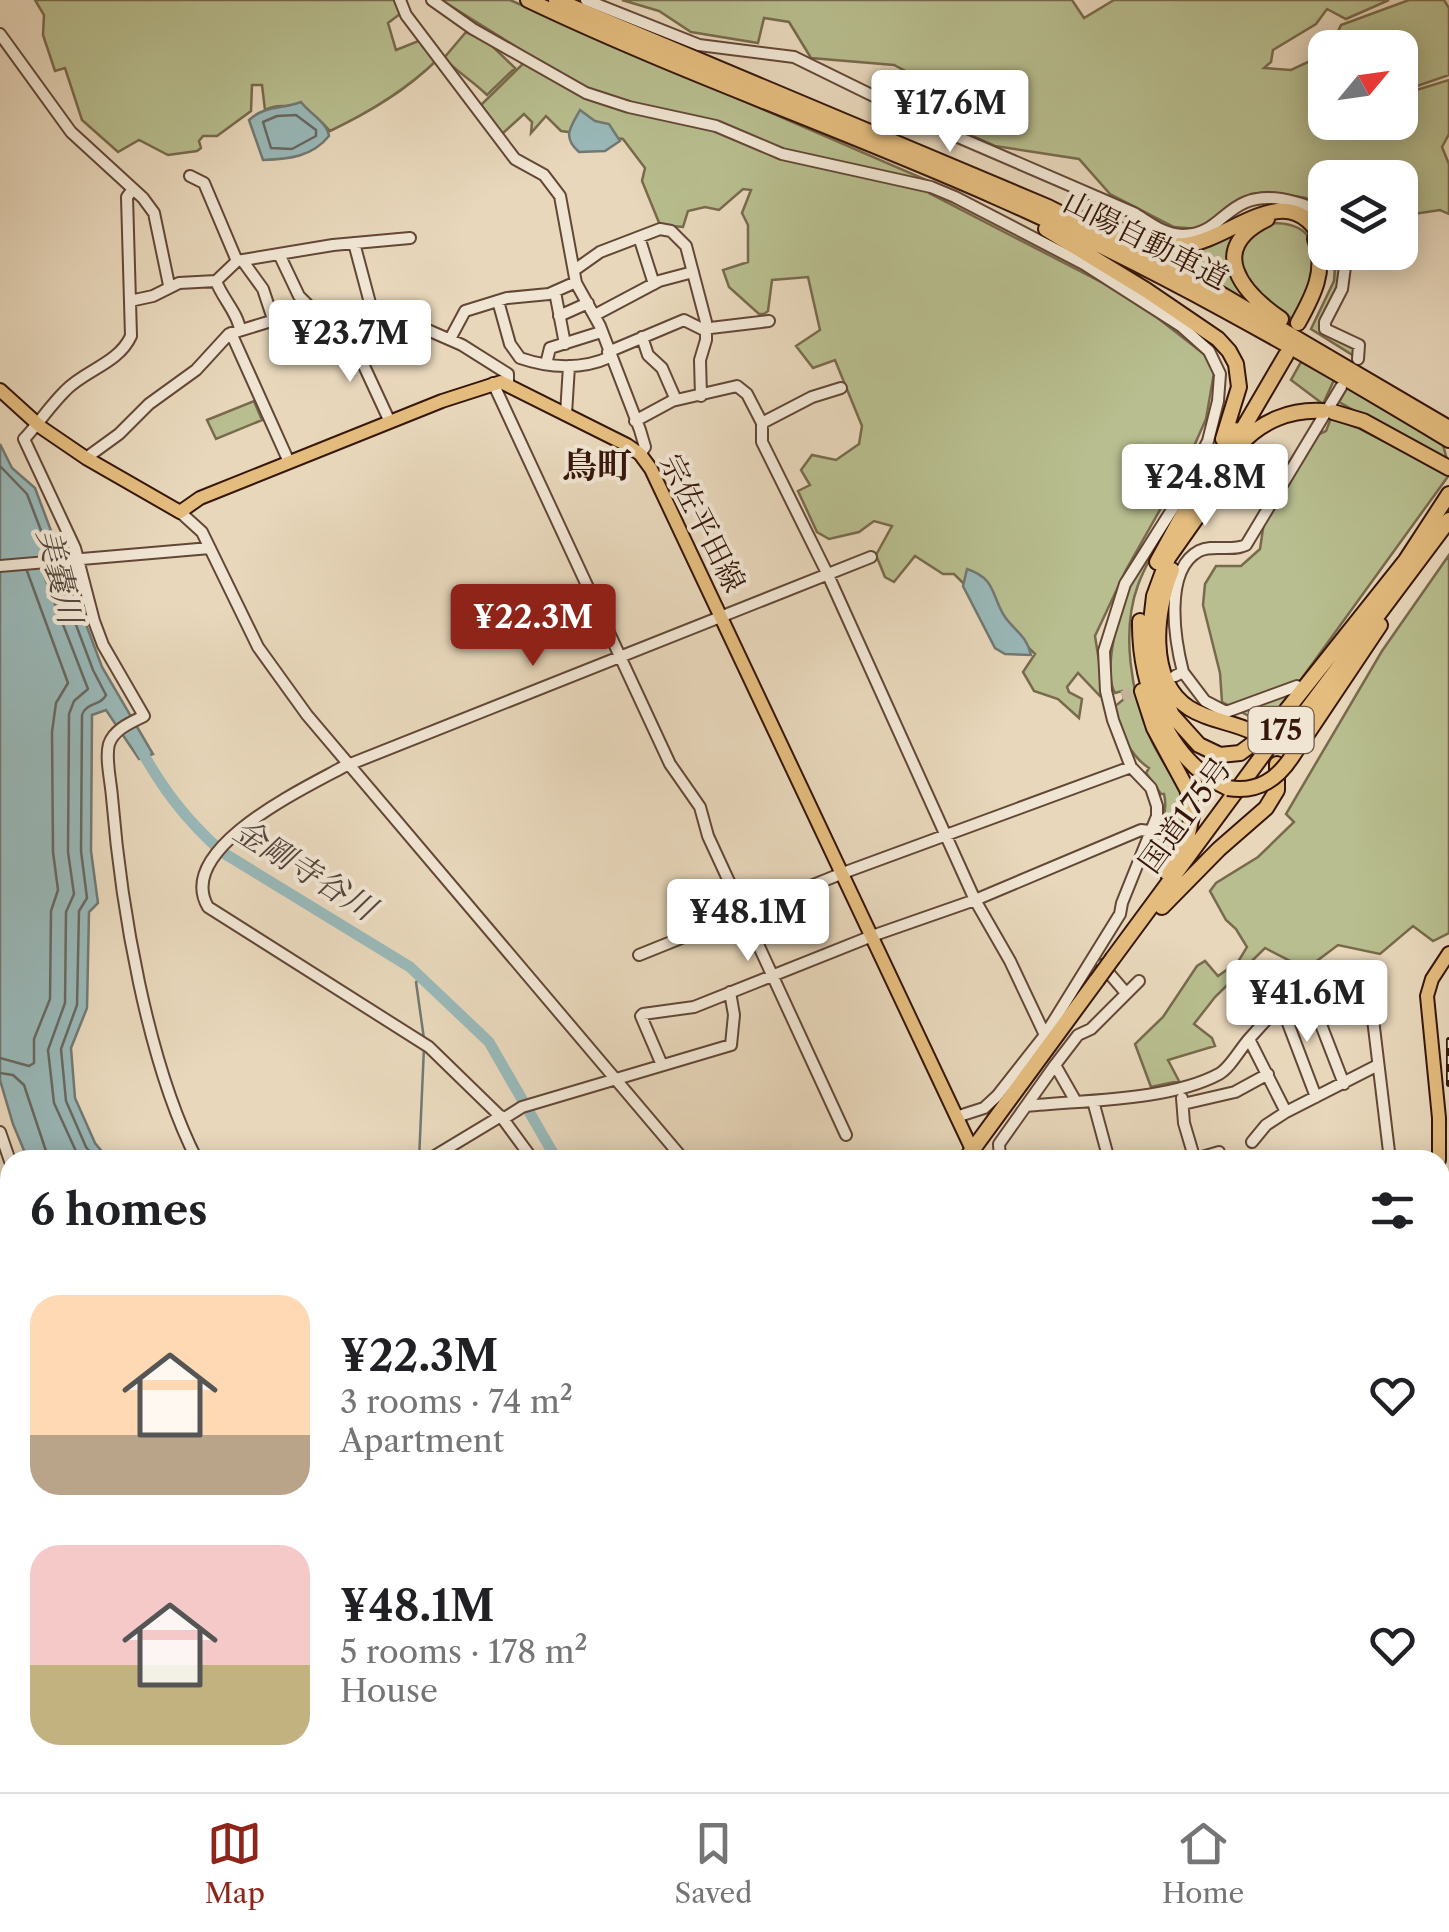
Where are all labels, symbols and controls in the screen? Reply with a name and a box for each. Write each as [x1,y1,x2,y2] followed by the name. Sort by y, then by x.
[1308,30,1418,140] north arrow
[1308,30,1418,270] map controls
[869,70,1031,155] pin: ¥17.6M
[893,83,1007,122] text: ¥17.6M
[1308,160,1418,270] button: layers
[1057,183,1235,297] street label: 山陽自動車道
[269,300,431,385] pin: ¥23.7M
[291,313,409,352] text: ¥23.7M
[562,444,632,487] district label: 鳥町
[1124,444,1286,529] pin: ¥24.8M
[652,448,754,598] street label: 宗佐平田線
[1144,457,1266,496] text: ¥24.8M
[29,525,91,630] water label: 美嚢川
[452,584,614,669] pin: ¥22.3M
[473,597,593,636] text: ¥22.3M
[1248,707,1314,753] road number: 175
[1131,750,1239,880] street label: 国道175号
[227,810,386,930] water label: 金剛寺谷川
[667,879,829,964] pin: ¥48.1M
[689,892,807,931] text: ¥48.1M
[1226,960,1388,1045] pin: ¥41.6M
[1248,973,1366,1012] text: ¥41.6M
[1365,1183,1420,1238] icon: filters
[30,1184,208,1236] text: 6 homes
[340,1330,498,1382] text: ¥22.3M
[110,1335,230,1455] icon: home
[1365,1368,1420,1423] icon: heart
[340,1382,573,1421] text: 3 rooms · 74 m²
[340,1421,504,1460] text: Apartment
[340,1580,495,1632] text: ¥48.1M
[110,1585,230,1705] icon: home
[1365,1618,1420,1673] icon: heart
[340,1632,588,1671] text: 5 rooms · 178 m²
[340,1671,438,1710] text: House
[205,1816,265,1910] tab: Map
[675,1816,752,1910] tab: Saved
[1162,1816,1244,1910] tab: Home

